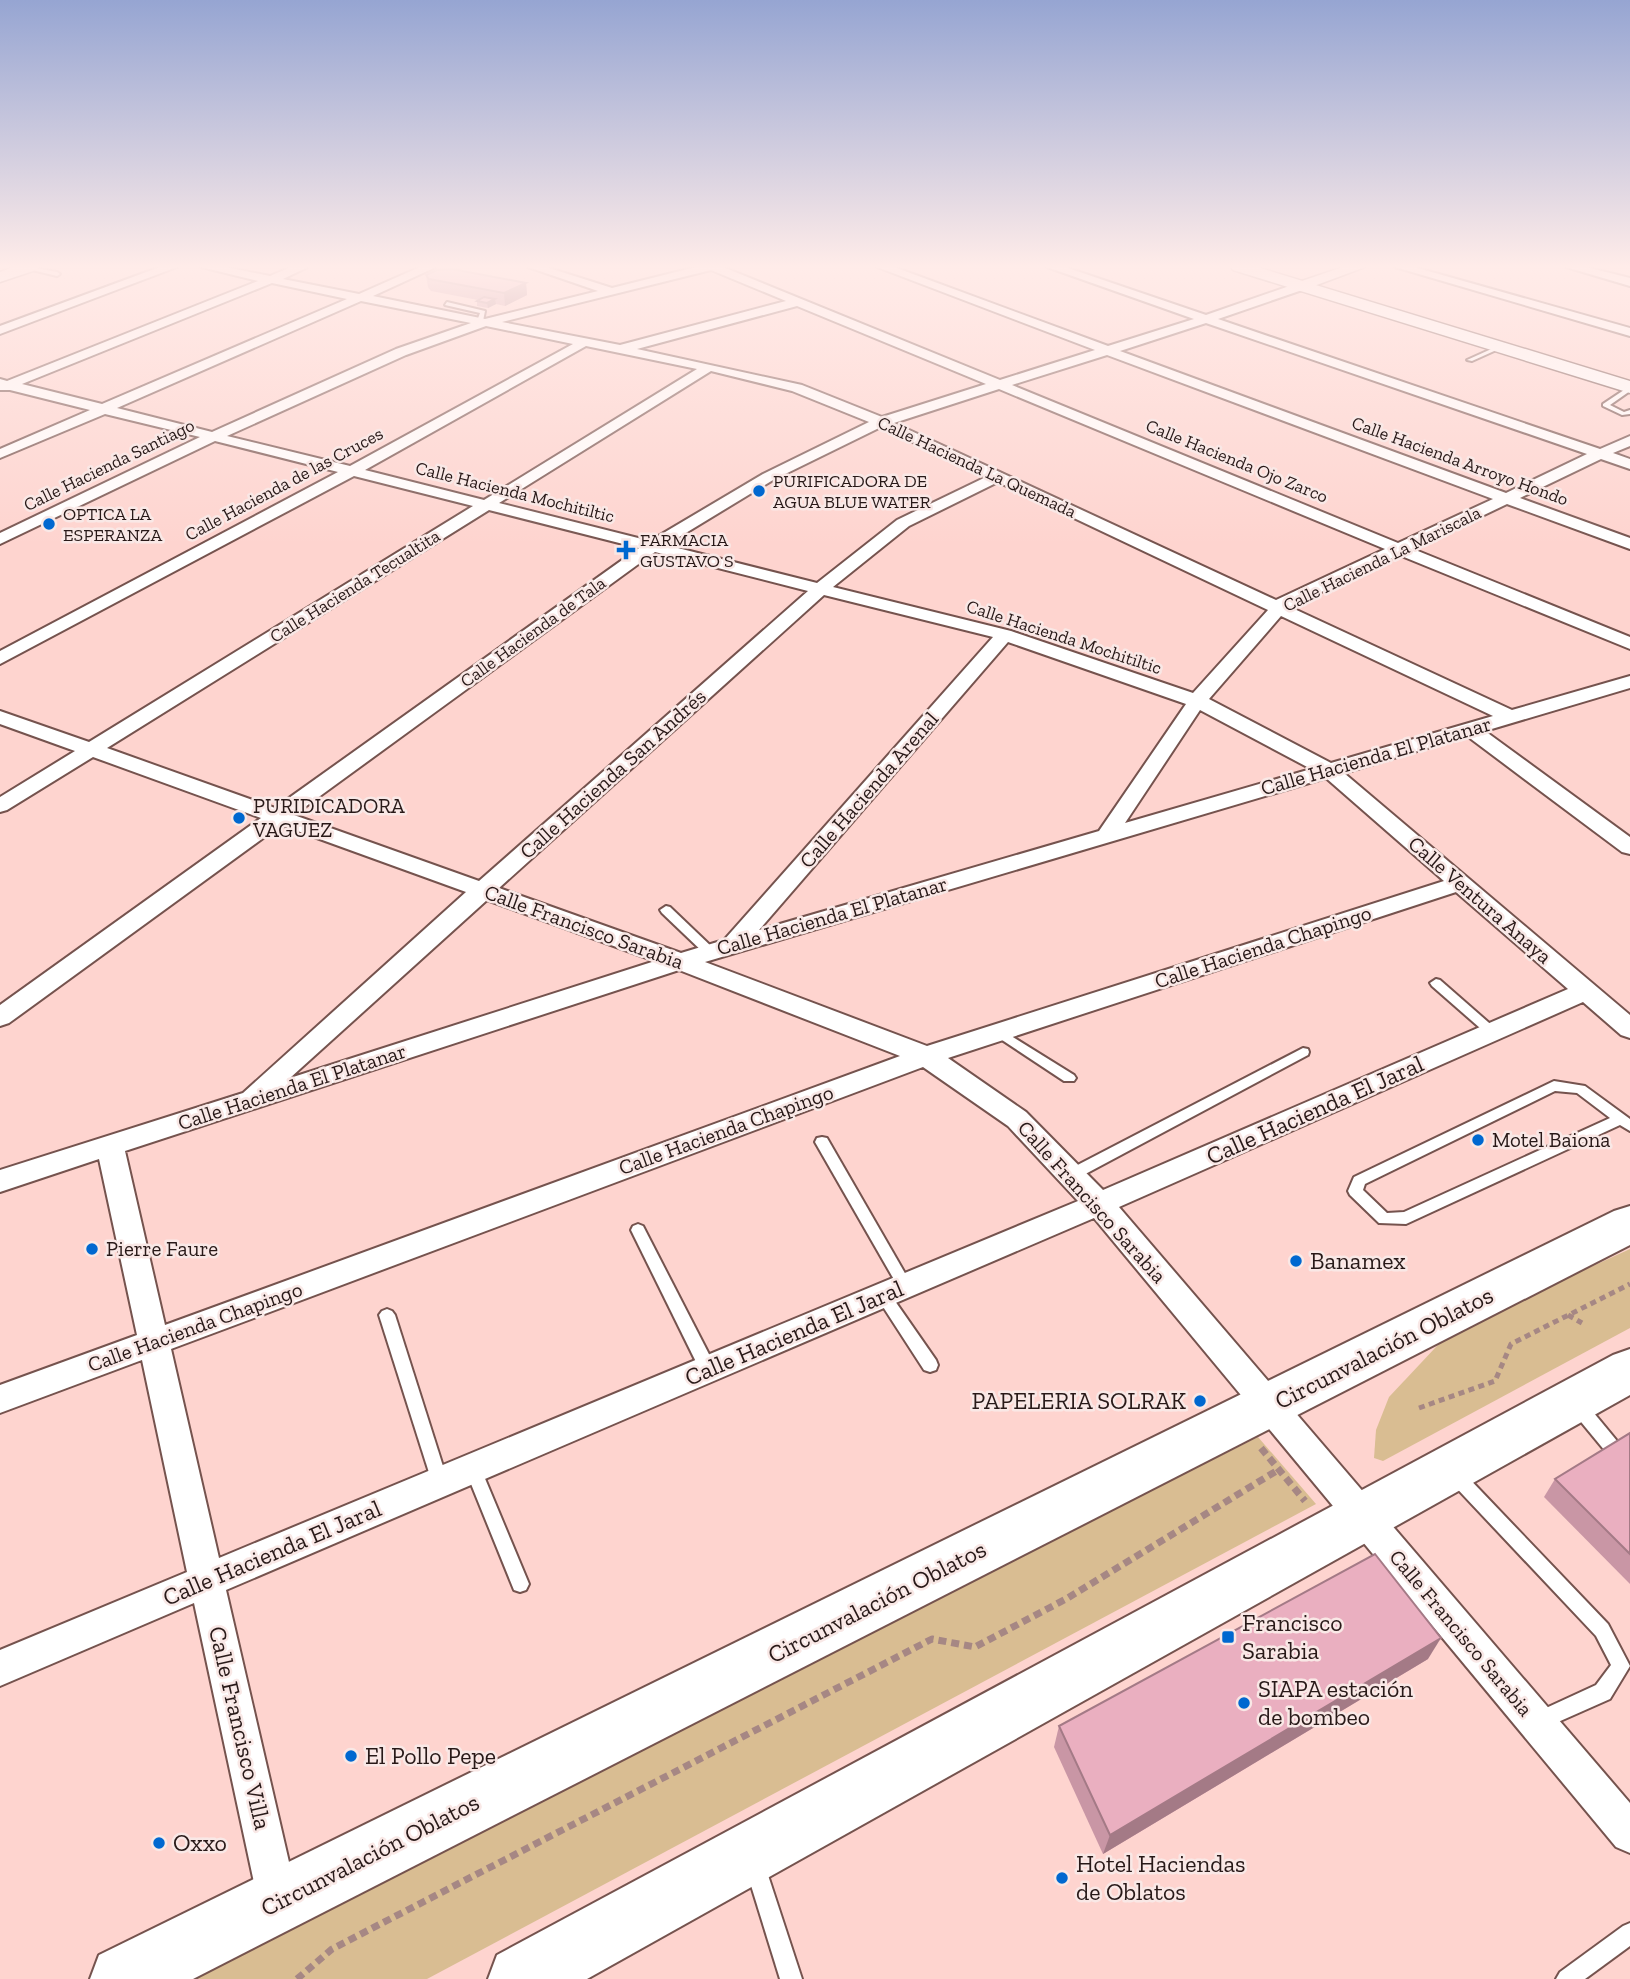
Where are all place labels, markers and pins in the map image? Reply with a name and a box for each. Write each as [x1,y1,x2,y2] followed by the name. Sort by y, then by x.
[773,470,931,513] place label: PURIFICADORA DE AGUA BLUE WATER
[751,483,767,499] marker: PURIFICADORA DE AGUA BLUE WATER
[63,503,162,546] place label: OPTICA LA ESPERANZA
[41,516,57,532] marker: OPTICA LA ESPERANZA
[640,529,734,572] place label: FARMACIA GUSTAVO S
[618,542,634,558] marker: FARMACIA GUSTAVO S
[252,793,405,842] place label: PURIDICADORA VAGUEZ
[231,810,247,826] marker: PURIDICADORA VAGUEZ
[1492,1127,1610,1152] place label: Motel Baiona
[1470,1132,1486,1148] marker: Motel Baiona
[106,1236,218,1261] place label: Pierre Faure
[84,1241,100,1257] marker: Pierre Faure
[1310,1246,1406,1275] place label: Banamex
[1288,1253,1304,1269] marker: Banamex
[971,1386,1187,1415] place label: PAPELERIA SOLRAK
[1192,1393,1208,1409] marker: PAPELERIA SOLRAK
[1242,1608,1343,1665] place label: Francisco Sarabia
[1220,1629,1236,1645] marker: Francisco Sarabia
[1258,1674,1413,1731] place label: SIAPA estación de bombeo
[1236,1695,1252,1711] marker: SIAPA estación de bombeo
[365,1741,496,1770] place label: El Pollo Pepe
[343,1748,359,1764] marker: El Pollo Pepe
[173,1828,227,1857] place label: Oxxo
[151,1835,167,1851] marker: Oxxo
[1076,1849,1246,1906] place label: Hotel Haciendas de Oblatos
[1054,1870,1070,1886] marker: Hotel Haciendas de Oblatos

